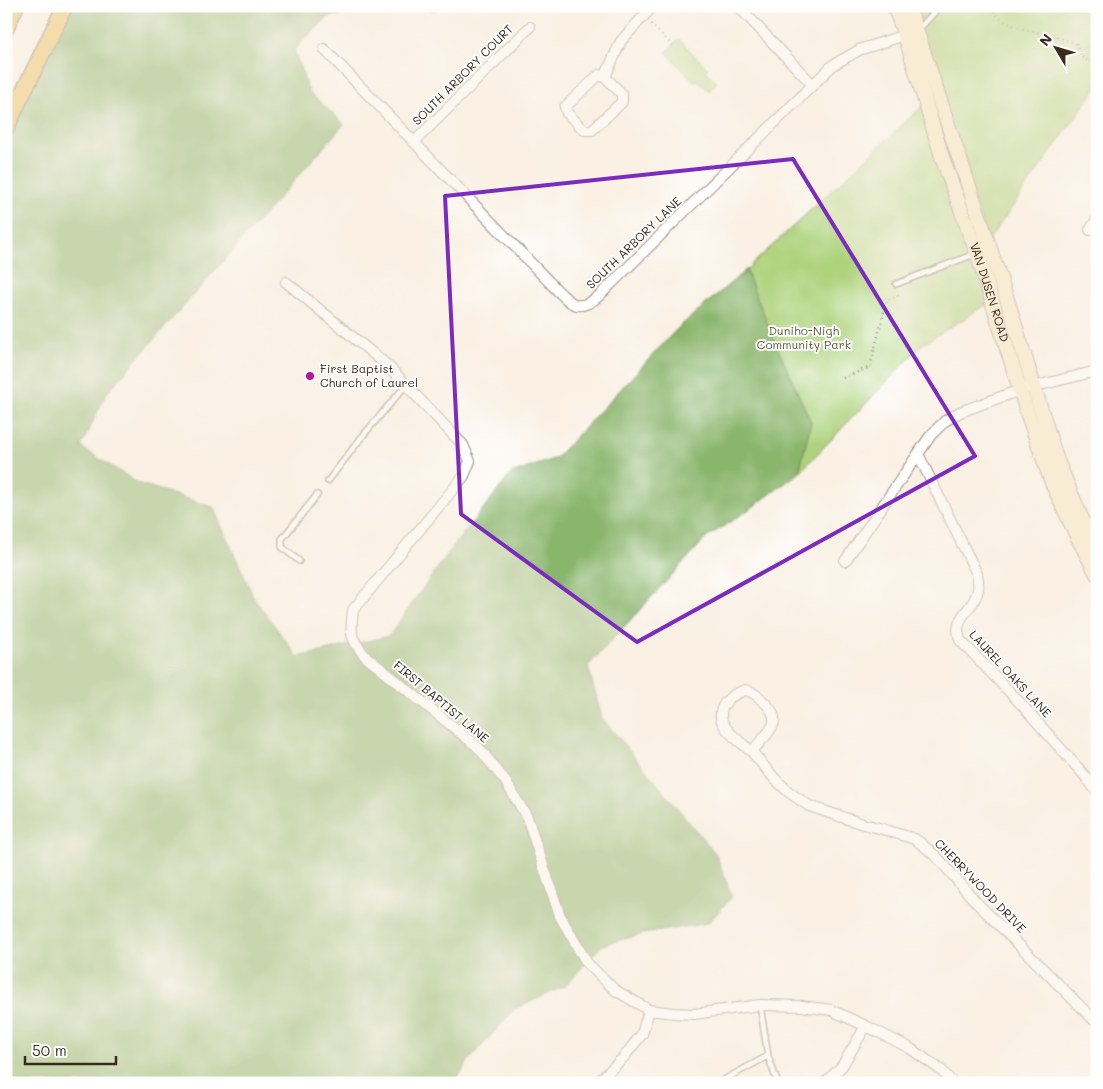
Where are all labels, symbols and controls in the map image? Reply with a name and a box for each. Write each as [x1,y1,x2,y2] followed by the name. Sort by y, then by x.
[408,20,516,128] street label: SOUTH ARBORY COURT
[1030,22,1080,72] north arrow
[1035,30,1056,50] text: N
[582,193,684,292] street label: SOUTH ARBORY LANE
[967,240,1013,344] street label: VAN DUSEN ROAD
[757,322,851,352] park label: Duniho-Nigh Community Park
[320,360,418,390] place label: First Baptist Church of Laurel
[304,370,316,382] marker: First Baptist Church of Laurel
[966,626,1055,720] street label: LAUREL OAKS LANE
[391,657,493,746] street label: FIRST BAPTIST LANE
[932,835,1030,936] street label: CHERRYWOOD DRIVE
[25,1034,116,1066] scale bar
[32,1040,67,1060] text: 50 m

